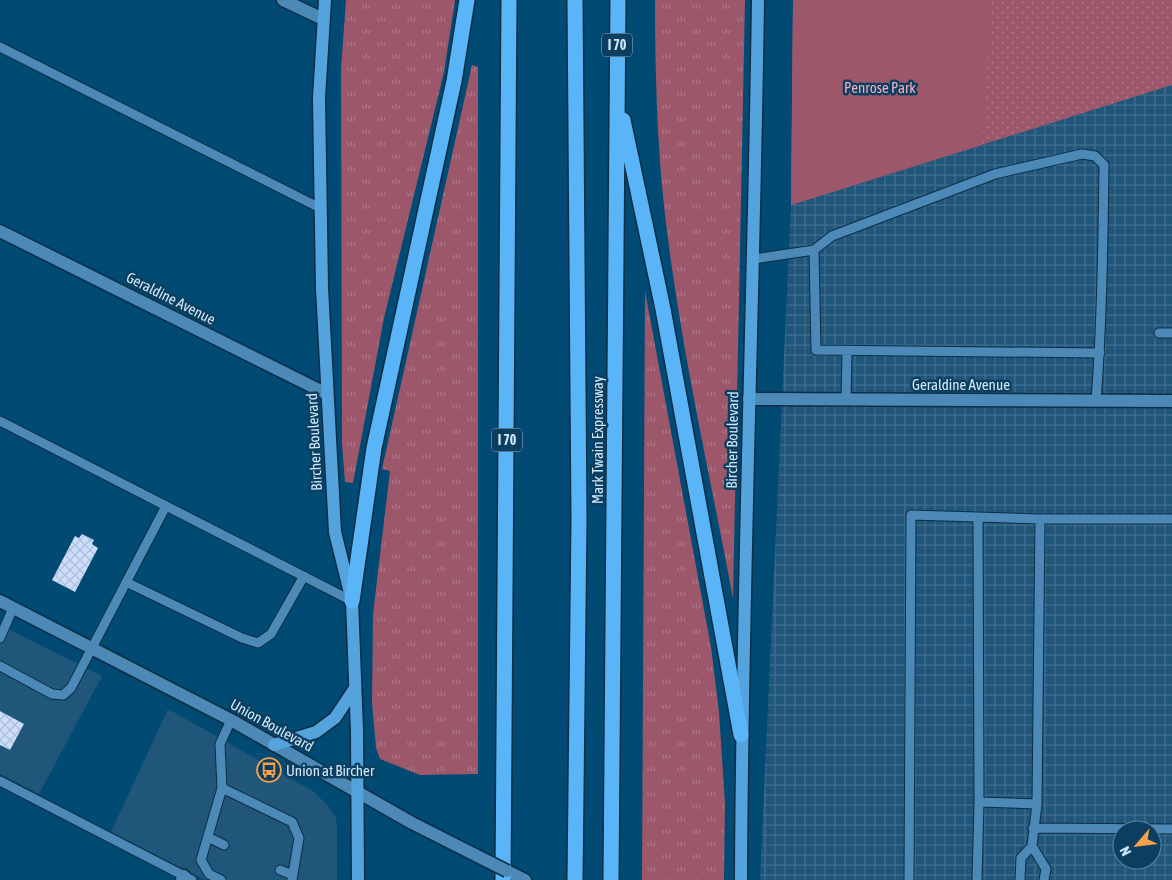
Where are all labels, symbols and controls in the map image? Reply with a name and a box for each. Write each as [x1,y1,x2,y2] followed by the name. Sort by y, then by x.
[602,34,632,56] road number: I 70
[844,79,916,96] park label: Penrose Park
[124,268,219,328] street label: Geraldine Avenue
[589,376,606,504] street label: Mark Twain Expressway
[912,376,1010,393] street label: Geraldine Avenue
[723,391,741,489] street label: Bircher Boulevard
[303,393,325,491] street label: Bircher Boulevard
[492,428,522,452] road number: I 70
[227,695,317,755] street label: Union Boulevard
[256,757,282,783] bus stop icon: Union at Bircher
[286,762,375,779] place label: Union at Bircher
[1112,820,1162,870] north arrow
[1117,844,1135,859] text: N

